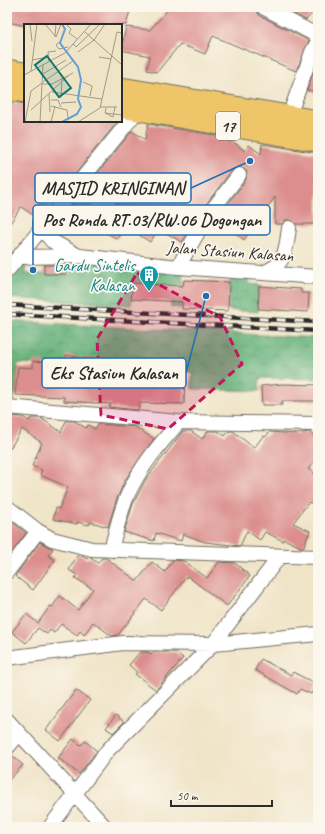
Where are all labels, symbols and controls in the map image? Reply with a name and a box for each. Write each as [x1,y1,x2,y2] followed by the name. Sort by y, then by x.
[24,24,122,122] inset map
[216,112,240,140] road number: 17
[35,173,191,203] callout: MASJID KRINGINAN
[42,177,187,199] text: MASJID KRINGINAN
[33,205,270,235] callout: Pos Ronda RT.03/RW.06 Dogongan
[43,209,262,231] text: Pos Ronda RT.03/RW.06 Dogongan
[165,237,294,266] street label: Jalan Stasiun Kalasan
[54,255,137,296] place label: Gardu Sintelis Kalasan
[138,264,160,292] building icon: Gardu Sintelis Kalasan
[42,358,186,388] callout: Eks Stasiun Kalasan
[50,362,179,384] text: Eks Stasiun Kalasan
[171,782,272,808] scale bar
[177,788,199,804] text: 50 m

